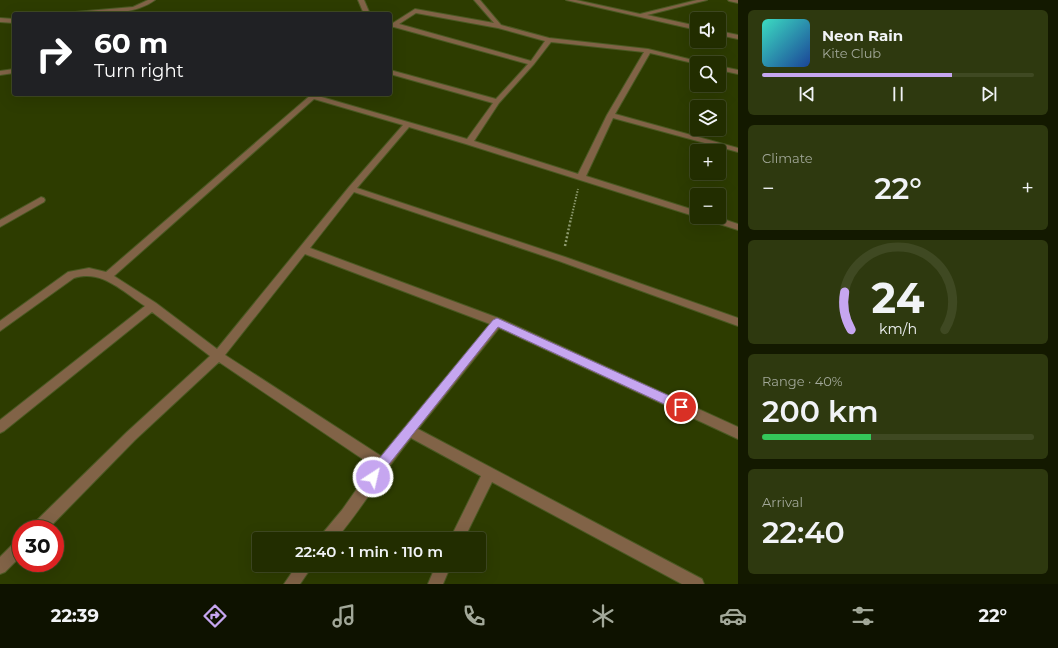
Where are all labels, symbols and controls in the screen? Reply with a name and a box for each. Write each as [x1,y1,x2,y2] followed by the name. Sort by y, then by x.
[690,12,726,224] map controls
[690,12,726,48] button: sound
[94,26,168,60] text: 60 m
[822,26,903,45] text: Neon Rain
[28,28,80,80] icon: right
[822,45,881,61] text: Kite Club
[690,56,726,92] button: search
[94,60,184,82] text: Turn right
[796,83,818,105] icon: previous
[887,83,909,105] icon: pause
[978,83,1000,105] icon: next
[690,100,726,136] button: layers
[690,144,726,180] button: +
[762,150,813,166] text: Climate
[874,170,922,207] text: 22°
[762,175,775,202] text: −
[1021,175,1034,202] text: +
[690,188,726,224] button: −
[872,273,925,323] text: 24
[879,320,917,338] text: km/h
[762,373,843,389] text: Range · 40%
[664,390,698,424] pin
[762,393,879,430] text: 200 km
[670,396,692,418] icon: arrive
[352,456,394,498] position arrow
[762,494,803,510] text: Arrival
[762,514,845,551] text: 22:40
[12,520,64,572] speed limit sign: 30
[295,542,443,561] text: 22:40 · 1 min · 110 m
[201,602,229,630] icon: directions
[330,602,358,630] icon: music
[460,602,488,630] icon: phone
[589,602,617,630] icon: climate
[719,602,747,630] icon: car
[849,602,877,630] icon: filters
[51,605,99,627] text: 22:39
[978,605,1007,627] text: 22°

